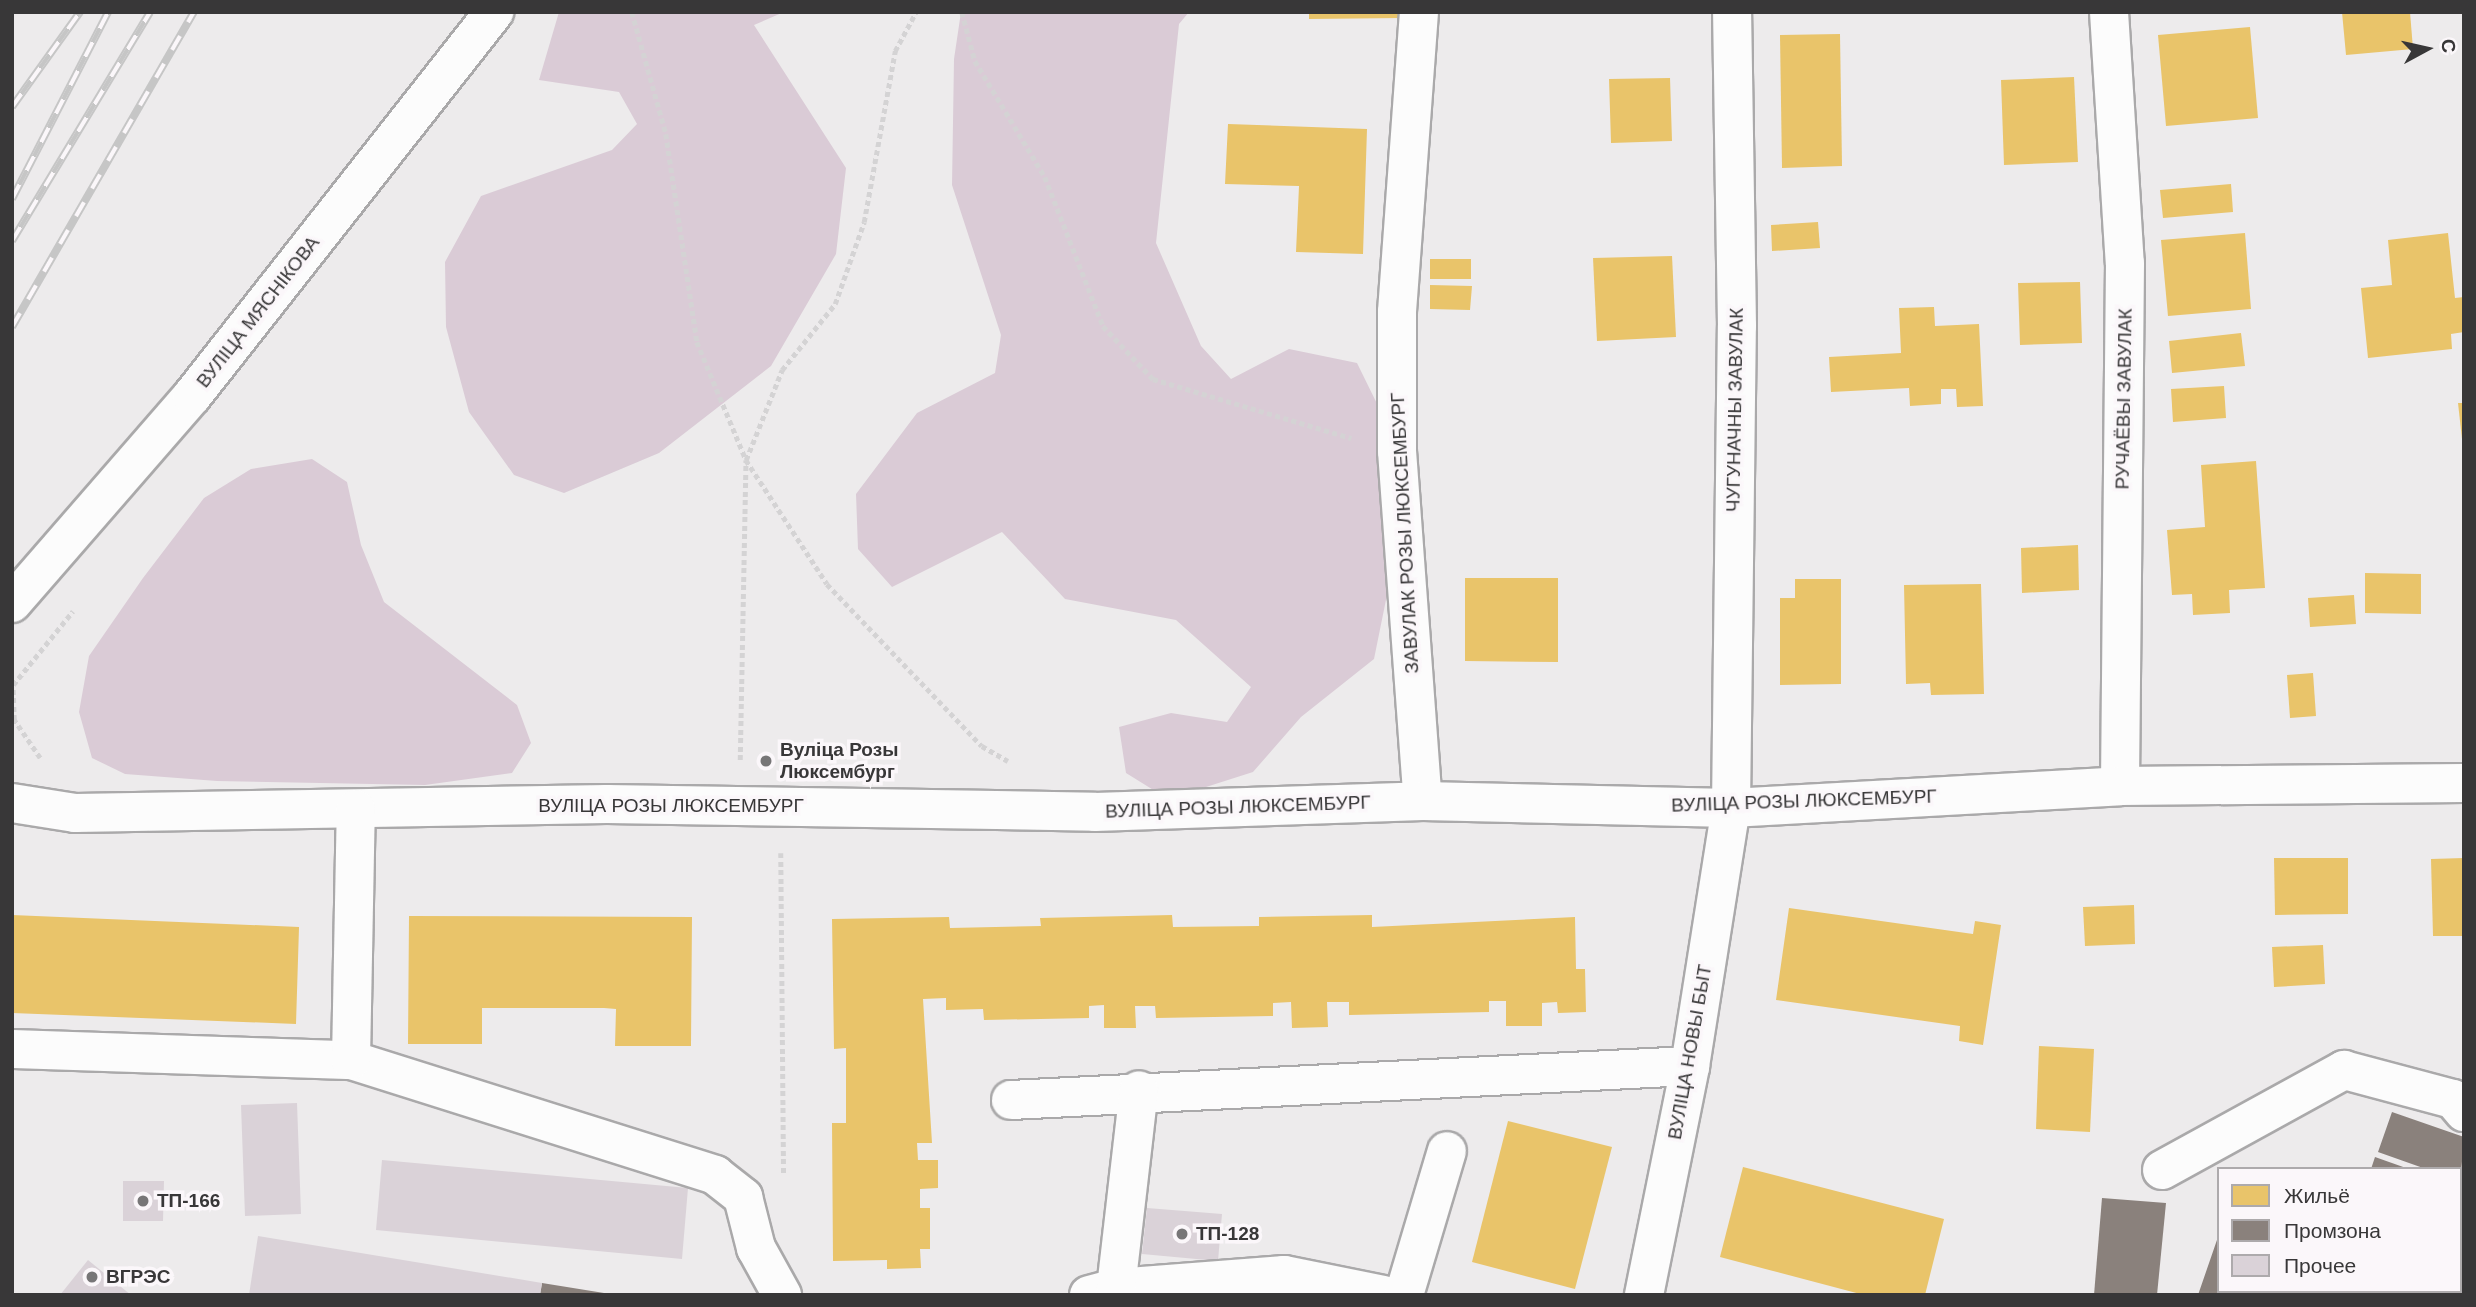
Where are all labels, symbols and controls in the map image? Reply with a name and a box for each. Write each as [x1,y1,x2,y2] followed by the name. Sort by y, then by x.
[2392,14,2462,84] north arrow
[2437,38,2460,54] text: С
[192,232,324,392] street label: ВУЛІЦА МЯСНІКОВА
[1722,308,1748,512] street label: ЧУГУНАЧНЫ ЗАВУЛАК
[2111,308,2137,490] street label: РУЧАЁВЫ ЗАВУЛАК
[1386,392,1424,674] street label: ЗАВУЛАК РОЗЫ ЛЮКСЕМБУРГ
[780,739,898,783] place label: Вуліца Розы Люксембург
[758,753,774,769] marker: Вуліца Розы Люксембург
[1671,785,1937,817] street label: ВУЛІЦА РОЗЫ ЛЮКСЕМБУРГ
[1105,791,1371,823] street label: ВУЛІЦА РОЗЫ ЛЮКСЕМБУРГ
[538,795,804,817] street label: ВУЛІЦА РОЗЫ ЛЮКСЕМБУРГ
[1663,963,1717,1141] street label: ВУЛІЦА НОВЫ БЫТ
[2217,1167,2462,1293] legend
[2284,1184,2350,1207] text: Жильё
[157,1190,220,1212] place label: ТП-166
[135,1193,151,1209] marker: ТП-166
[2284,1219,2381,1242] text: Промзона
[1196,1223,1259,1245] place label: ТП-128
[1174,1226,1190,1242] marker: ТП-128
[2284,1254,2356,1277] text: Прочее
[106,1266,170,1288] place label: ВГРЭС
[84,1269,100,1285] marker: ВГРЭС

